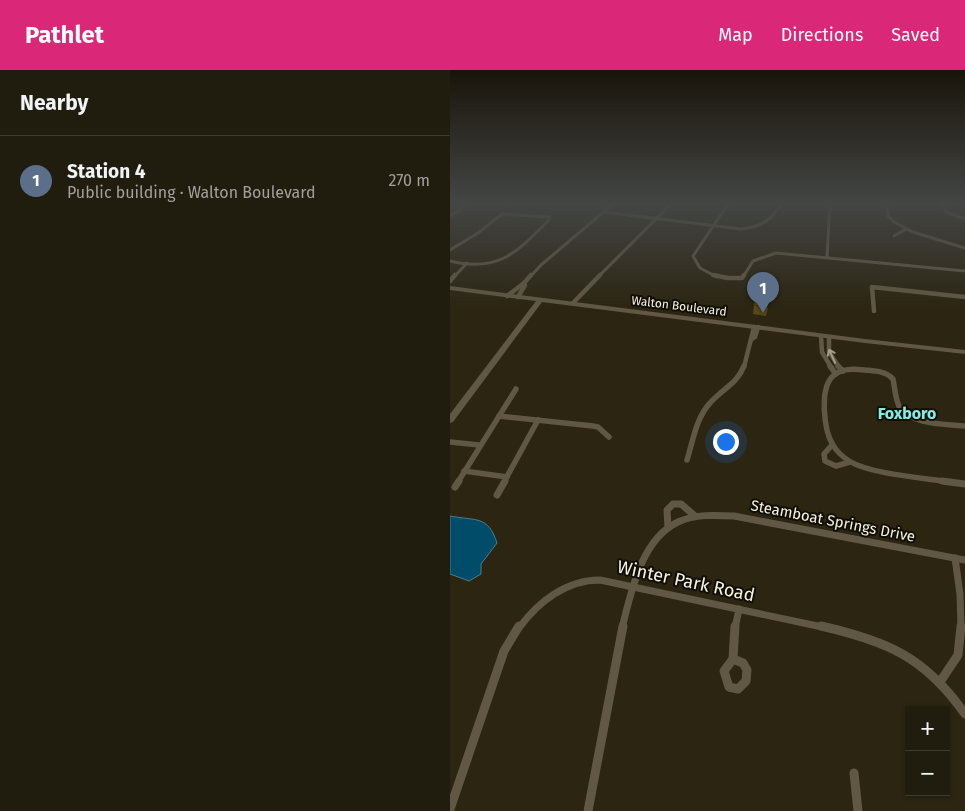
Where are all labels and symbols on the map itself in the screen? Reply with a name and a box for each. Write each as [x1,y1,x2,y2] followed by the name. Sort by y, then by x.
[747,272,779,313] pin: 1
[631,293,727,319] street label: Walton Boulevard
[826,348,836,363] one-way arrow
[878,404,936,423] district label: Foxboro
[713,429,739,455] your location
[749,496,917,546] street label: Steamboat Springs Drive
[615,556,757,606] street label: Winter Park Road

